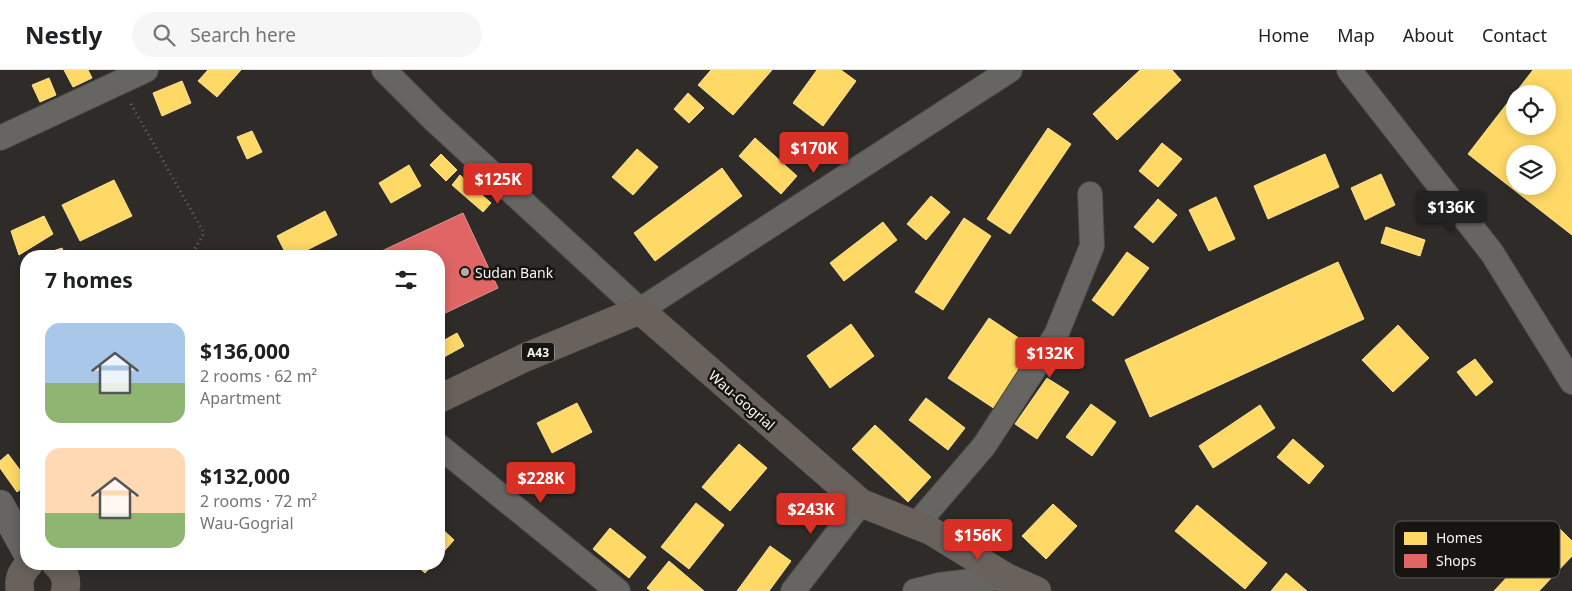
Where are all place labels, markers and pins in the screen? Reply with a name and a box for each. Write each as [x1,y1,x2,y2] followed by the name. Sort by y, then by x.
[779,132,849,174] pin: $170K
[463,162,533,205] pin: $125K
[1416,190,1486,233] pin: $136K
[475,263,554,282] place label: Sudan Bank
[459,266,471,278] marker: Sudan Bank
[1015,336,1085,379] pin: $132K
[506,462,576,504] pin: $228K
[776,492,846,535] pin: $243K
[943,518,1013,561] pin: $156K

